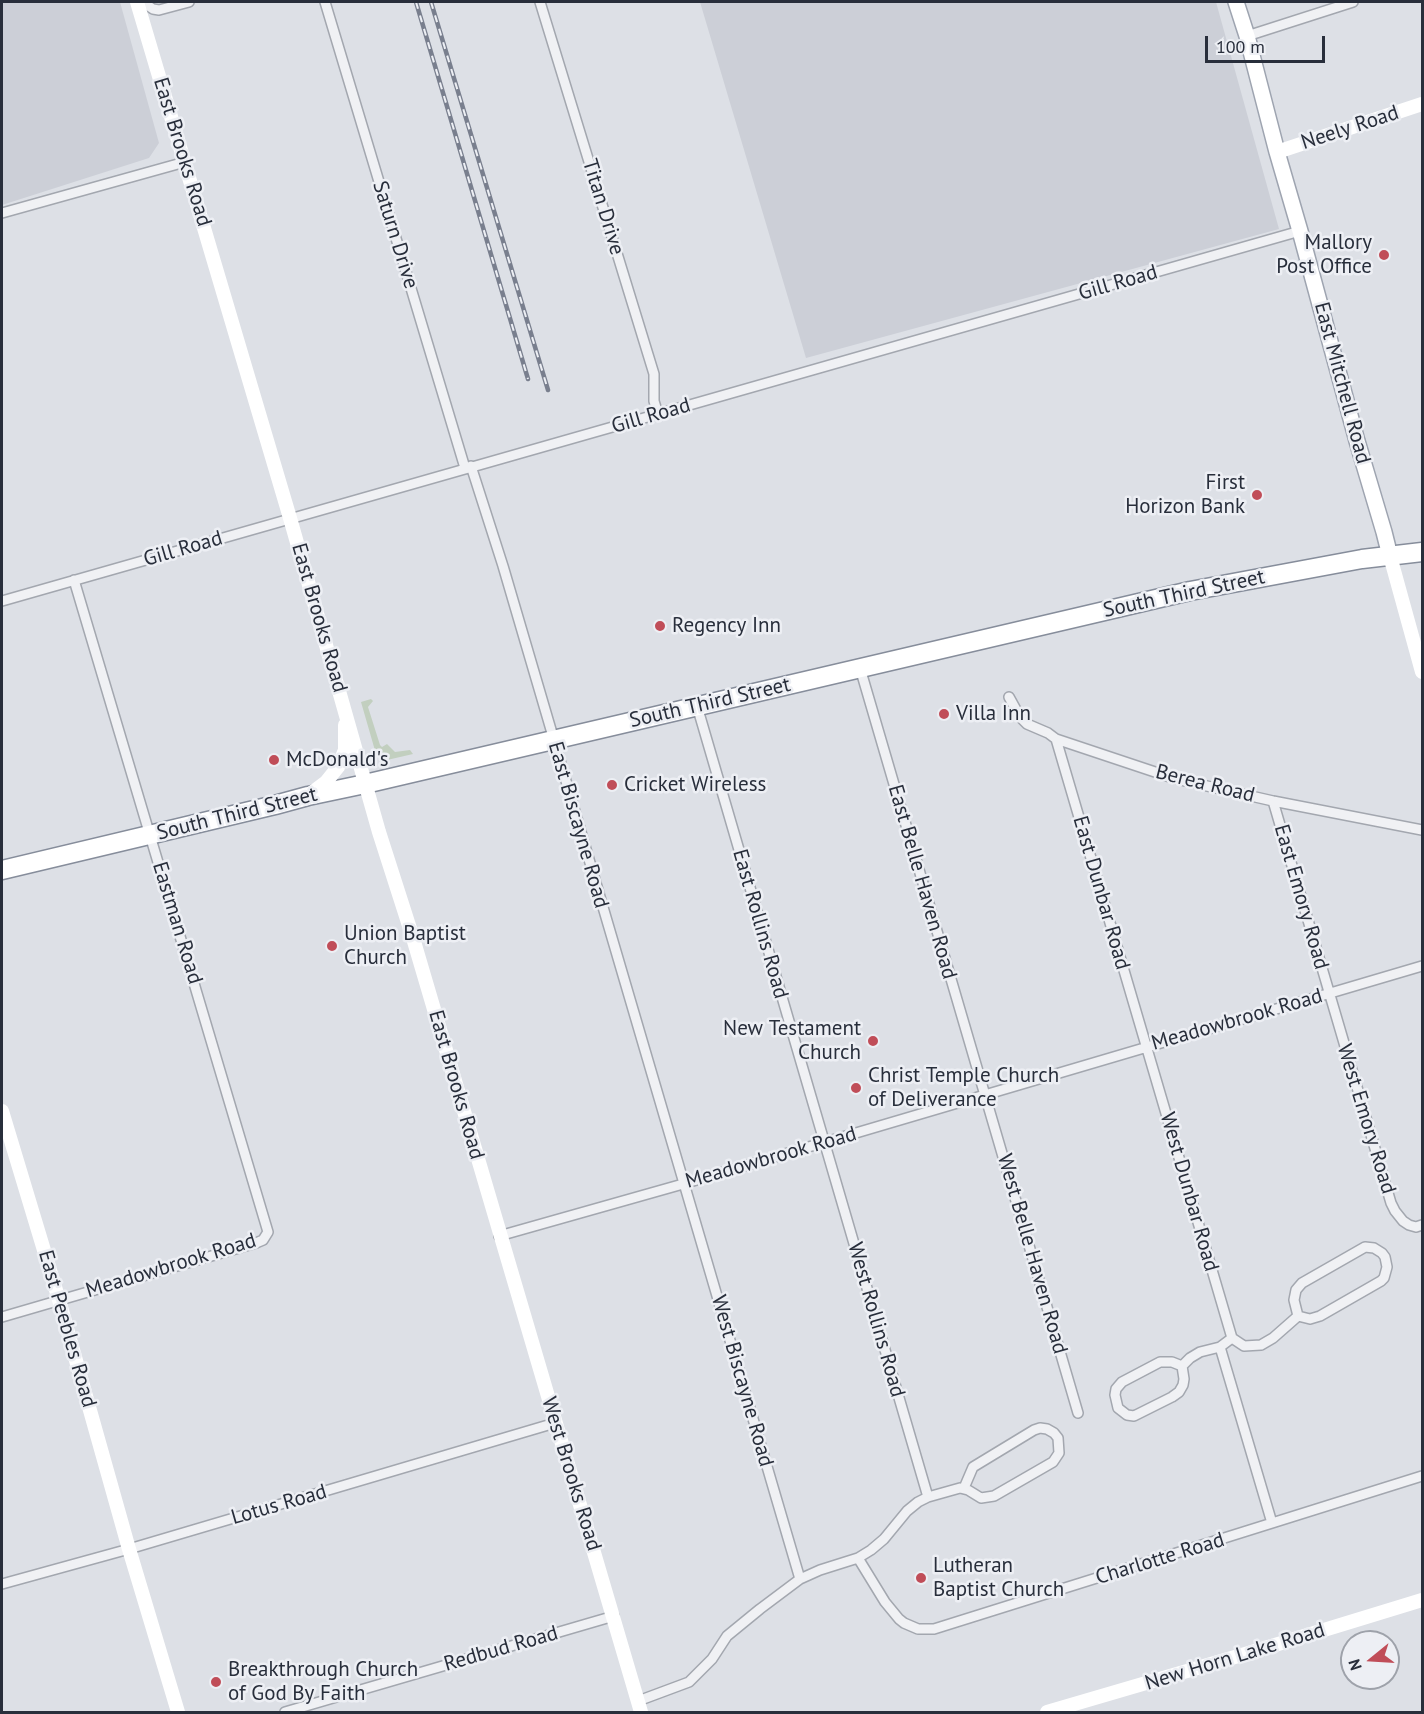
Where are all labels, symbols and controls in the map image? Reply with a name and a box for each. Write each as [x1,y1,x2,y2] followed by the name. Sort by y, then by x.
[1208,24,1328,62] scale bar
[1216,35,1265,58] text: 100 m
[147,75,217,229] street label: East Brooks Road
[1298,100,1402,156] street label: Neely Road
[576,156,630,258] street label: Titan Drive
[367,178,423,292] street label: Saturn Drive
[1276,230,1372,280] place label: Mallory Post Office
[1377,248,1391,262] marker: Mallory Post Office
[1076,260,1160,306] street label: Gill Road
[1308,299,1376,467] street label: East Mitchell Road
[609,393,693,439] street label: Gill Road
[1125,470,1245,520] place label: First Horizon Bank
[1250,488,1264,502] marker: First Horizon Bank
[141,526,225,572] street label: Gill Road
[286,540,352,696] street label: East Brooks Road
[1101,565,1267,623] street label: South Third Street
[672,613,781,639] place label: Regency Inn
[653,619,667,633] marker: Regency Inn
[627,672,793,734] street label: South Third Street
[956,701,1031,727] place label: Villa Inn
[937,707,951,721] marker: Villa Inn
[542,739,614,911] street label: East Biscayne Road
[286,747,389,773] place label: McDonald's
[267,753,281,767] marker: McDonald's
[1153,760,1257,808] street label: Berea Road
[624,772,766,798] place label: Cricket Wireless
[605,778,619,792] marker: Cricket Wireless
[154,782,320,846] street label: South Third Street
[882,782,962,982] street label: East Belle Haven Road
[1067,813,1135,973] street label: East Dunbar Road
[1268,822,1334,972] street label: East Emory Road
[727,846,793,1002] street label: East Rollins Road
[146,859,208,987] street label: Eastman Road
[344,921,466,971] place label: Union Baptist Church
[325,939,339,953] marker: Union Baptist Church
[1149,984,1325,1056] street label: Meadowbrook Road
[423,1007,489,1163] street label: East Brooks Road
[723,1016,861,1066] place label: New Testament Church
[866,1034,880,1048] marker: New Testament Church
[1331,1041,1401,1197] street label: West Emory Road
[868,1063,1059,1113] place label: Christ Temple Church of Deliverance
[849,1081,863,1095] marker: Christ Temple Church of Deliverance
[1154,1110,1224,1274] street label: West Dunbar Road
[683,1122,859,1194] street label: Meadowbrook Road
[991,1151,1073,1357] street label: West Belle Haven Road
[83,1228,259,1304] street label: Meadowbrook Road
[842,1240,910,1400] street label: West Rollins Road
[33,1247,101,1411] street label: East Peebles Road
[705,1292,779,1470] street label: West Biscayne Road
[536,1394,606,1554] street label: West Brooks Road
[228,1479,330,1531] street label: Lotus Road
[1093,1527,1227,1591] street label: Charlotte Road
[933,1553,1064,1603] place label: Lutheran Baptist Church
[914,1571,928,1585] marker: Lutheran Baptist Church
[1142,1618,1328,1696] street label: New Horn Lake Road
[441,1621,561,1677] street label: Redbud Road
[1340,1630,1400,1690] north arrow
[228,1657,418,1707] place label: Breakthrough Church of God By Faith
[1344,1657,1366,1673] text: N
[209,1675,223,1689] marker: Breakthrough Church of God By Faith

